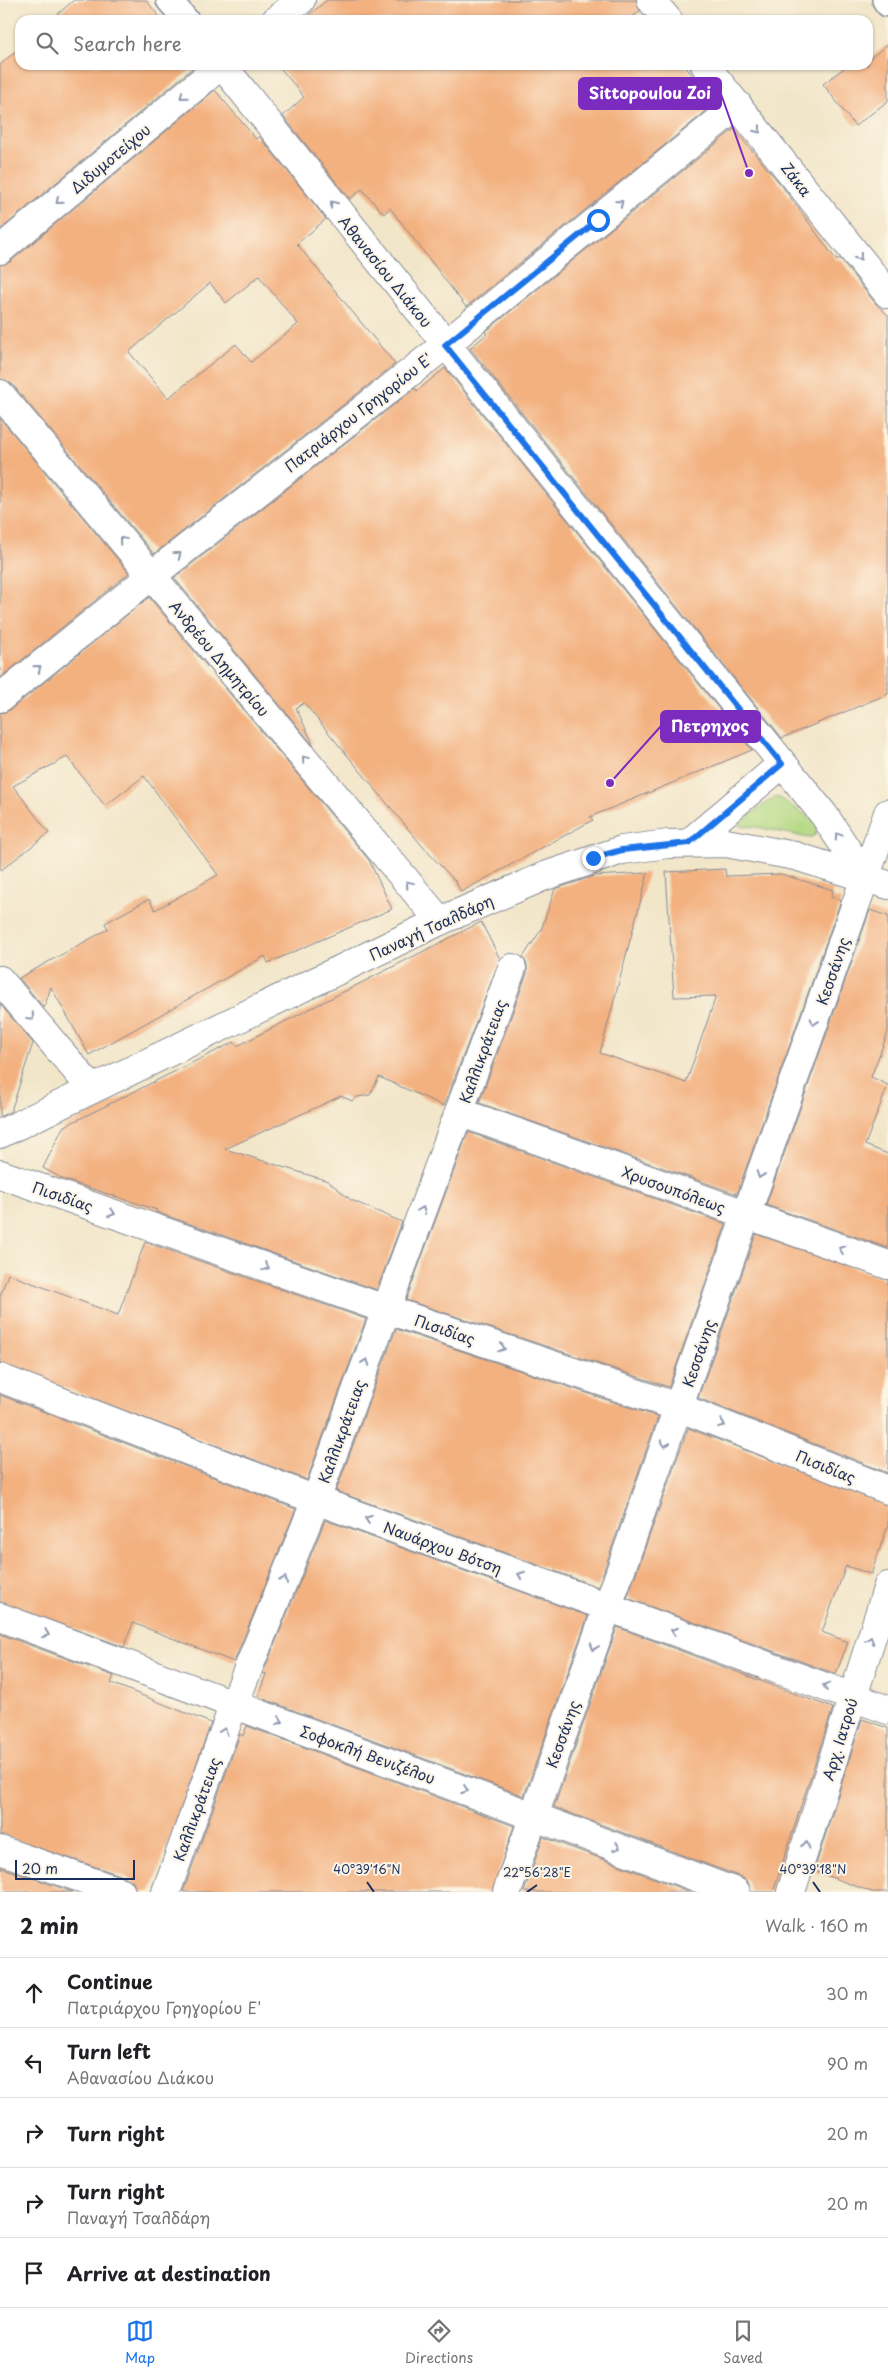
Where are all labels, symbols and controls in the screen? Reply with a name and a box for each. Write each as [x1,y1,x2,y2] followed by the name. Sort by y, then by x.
[15,15,873,70] search box
[33,29,61,57] icon: search
[73,29,182,57] text: Search here
[579,78,721,109] callout: Sittopoulou Zoi
[589,80,711,104] text: Sittopoulou Zoi
[180,91,189,100] one-way arrow
[65,118,155,198] street label: Διδυμοτείχου
[753,124,761,133] one-way arrow
[776,157,818,201] street label: Ζάκα
[56,195,65,204] one-way arrow
[614,200,623,208] one-way arrow
[330,201,338,210] one-way arrow
[587,209,610,232] route start
[334,210,438,332] street label: Αθανασίου Διάκου
[854,251,862,260] one-way arrow
[279,347,437,477] street label: Πατριάρχου Γρηγορίου Ε'
[119,537,128,546] one-way arrow
[172,552,181,560] one-way arrow
[165,595,275,721] street label: Ανδρέου Δημητρίου
[32,665,41,673] one-way arrow
[661,711,760,742] callout: Πετρηχος
[671,713,749,737] text: Πετρηχος
[302,756,310,765] one-way arrow
[835,832,845,841] one-way arrow
[582,847,605,870] route end
[406,880,415,889] one-way arrow
[365,888,497,966] street label: Παναγή Τσαλδάρη
[810,934,854,1008] street label: Κεσσάνης
[453,996,512,1106] street label: Καλλικράτειας
[26,1011,34,1020] one-way arrow
[810,1017,820,1026] one-way arrow
[619,1160,729,1218] street label: Χρυσουπόλεως
[756,1170,766,1179] one-way arrow
[30,1175,97,1217] street label: Πισιδίας
[416,1206,426,1215] one-way arrow
[107,1207,116,1217] one-way arrow
[838,1245,847,1255] one-way arrow
[261,1261,269,1271] one-way arrow
[412,1308,479,1350] street label: Πισιδίας
[676,1316,720,1390] street label: Κεσσάνης
[497,1342,506,1352] one-way arrow
[360,1359,370,1367] one-way arrow
[312,1376,371,1486] street label: Καλλικράτειας
[717,1418,725,1428] one-way arrow
[661,1439,671,1448] one-way arrow
[793,1444,860,1489] street label: Πισιδίας
[364,1515,373,1525] one-way arrow
[381,1515,505,1579] street label: Ναυάρχου Βότση
[517,1571,526,1581] one-way arrow
[278,1576,288,1585] one-way arrow
[670,1627,678,1637] one-way arrow
[41,1628,49,1638] one-way arrow
[865,1637,875,1645] one-way arrow
[589,1642,599,1650] one-way arrow
[822,1682,831,1692] one-way arrow
[816,1695,862,1783] street label: Αρχ. Ιατρού
[539,1697,585,1771] street label: Κεσσάνης
[275,1715,284,1726] one-way arrow
[297,1719,439,1789] street label: Σοφοκλή Βενιζέλου
[218,1727,228,1736] one-way arrow
[167,1754,226,1864] street label: Καλλικράτειας
[460,1784,469,1794] one-way arrow
[612,1841,621,1851] one-way arrow
[800,1842,810,1850] one-way arrow
[15,1857,135,1880] scale bar
[22,1858,58,1879] text: 20 m
[333,1860,401,1878] text: 40°39'16"N
[780,1860,846,1878] text: 40°39'18"N
[503,1863,571,1881] text: 22°56'28"E
[20,1909,79,1941] text: 2 min
[765,1913,868,1937] text: Walk · 160 m
[67,1967,153,1995] text: Continue
[20,1979,48,2007] icon: ahead
[826,1981,868,2005] text: 30 m
[67,1995,261,2019] text: Πατριάρχου Γρηγορίου Ε'
[67,2037,151,2065] text: Turn left
[20,2049,48,2077] icon: left
[827,2051,868,2075] text: 90 m
[67,2065,214,2089] text: Αθανασίου Διάκου
[20,2119,48,2147] icon: right
[67,2119,165,2147] text: Turn right
[827,2121,868,2145] text: 20 m
[67,2177,165,2205] text: Turn right
[20,2189,48,2217] icon: right
[827,2191,868,2215] text: 20 m
[67,2205,210,2229] text: Παναγή Τσαλδάρη
[20,2259,48,2287] icon: arrive
[67,2259,271,2287] text: Arrive at destination
[125,2317,155,2368] tab: Map
[405,2317,473,2368] tab: Directions
[723,2317,763,2368] tab: Saved

